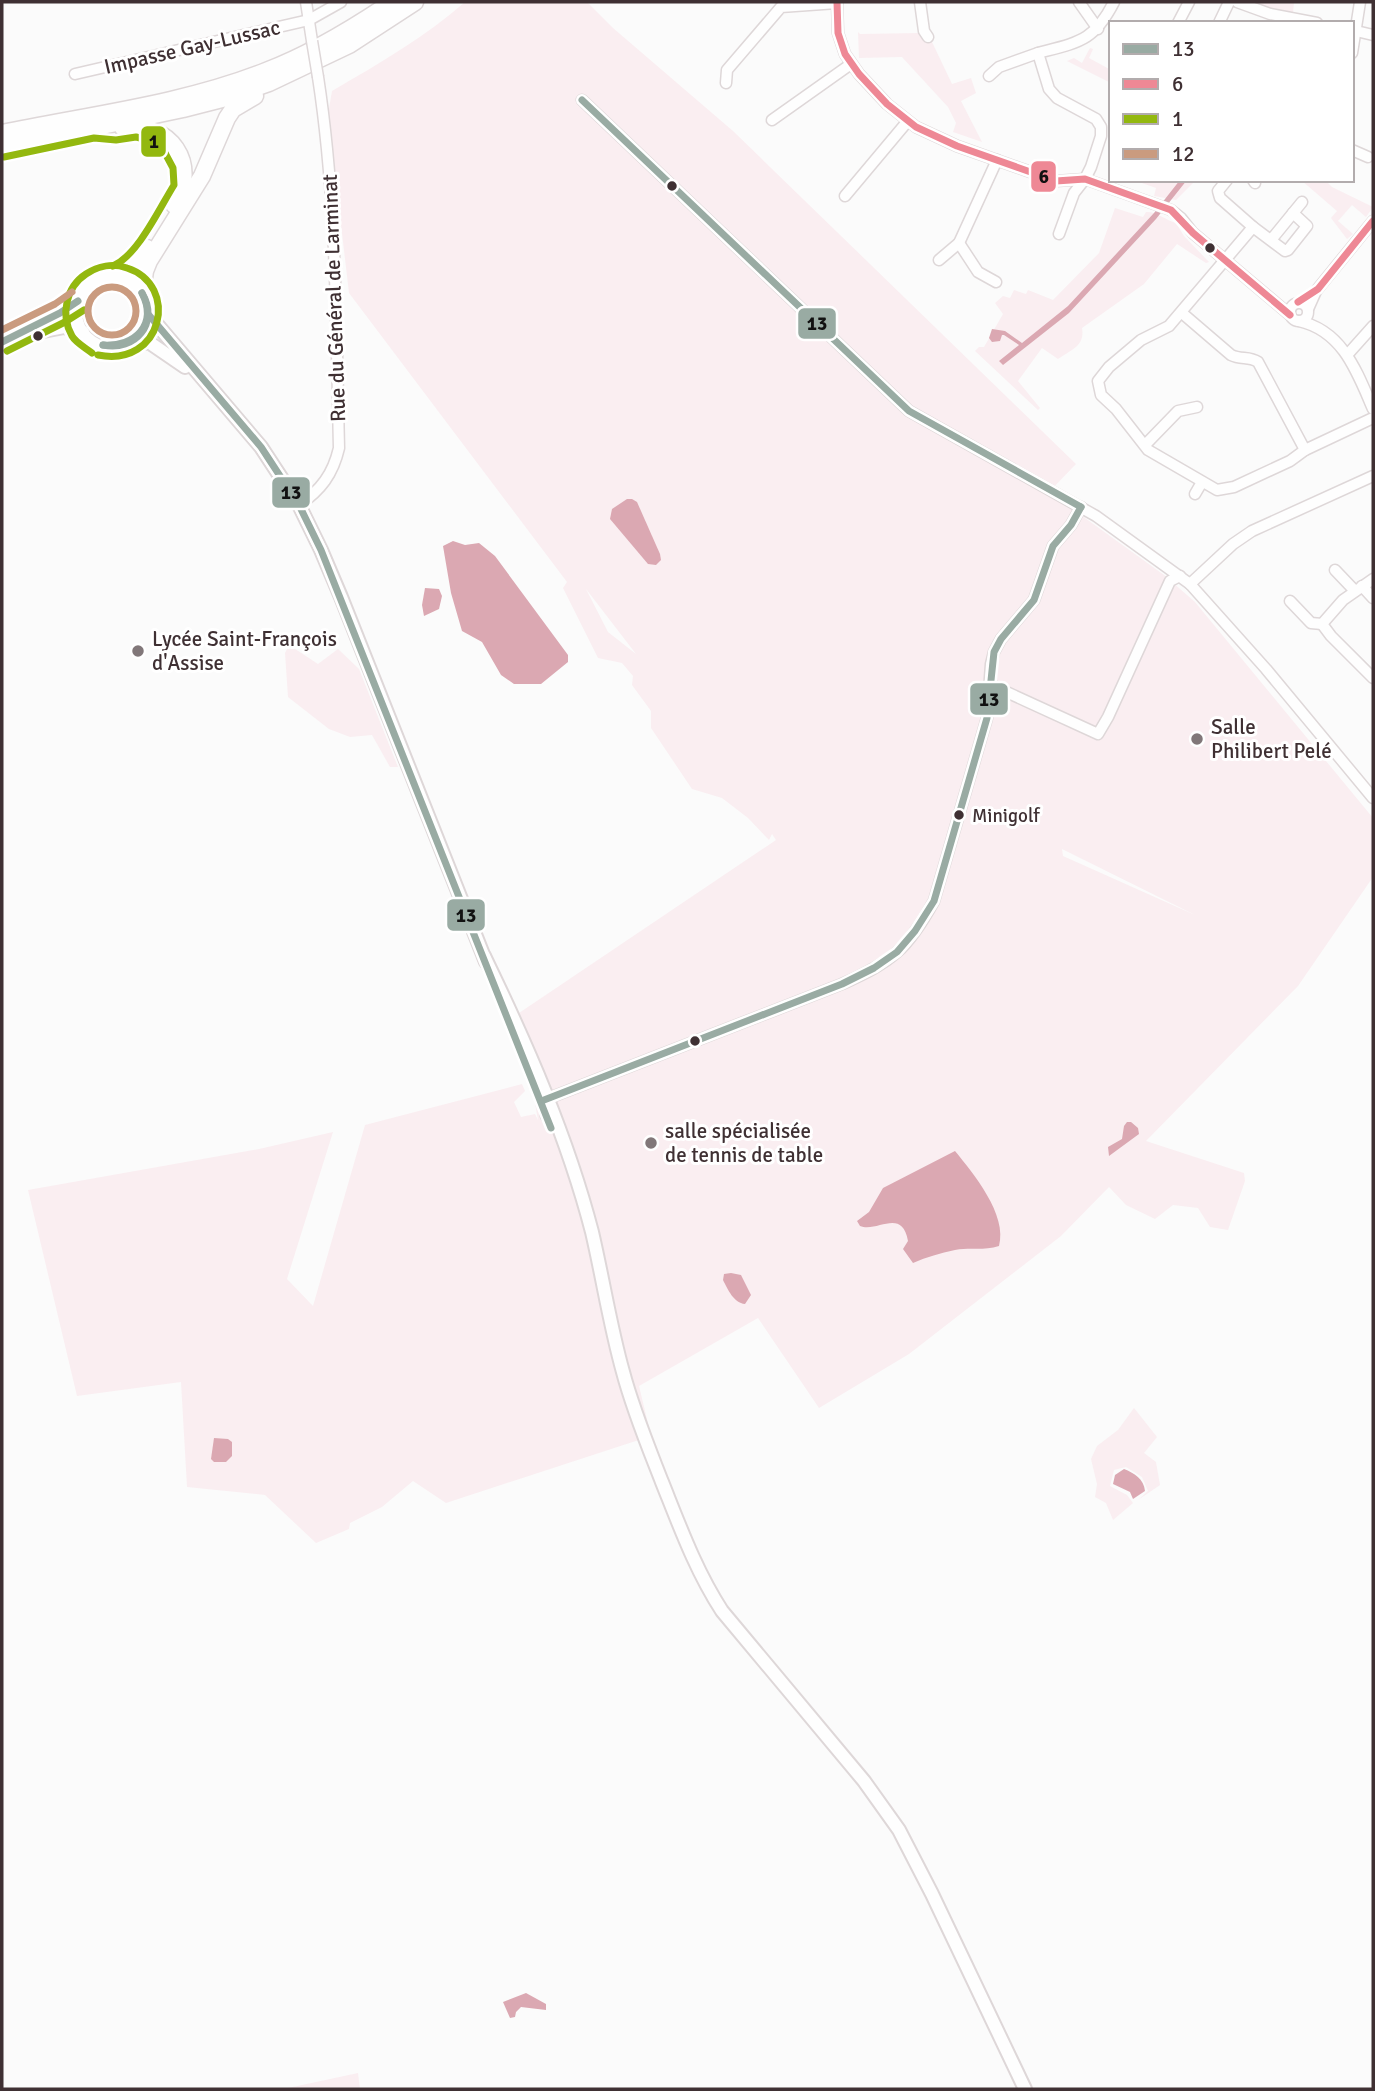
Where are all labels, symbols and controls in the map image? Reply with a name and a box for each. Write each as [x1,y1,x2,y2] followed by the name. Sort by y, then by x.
[101,14,283,80] street label: Impasse Gay-Lussac
[1109,21,1354,182] legend
[1172,36,1195,62] text: 13
[1172,71,1183,97] text: 6
[1172,106,1183,132] text: 1
[140,125,167,158] line badge: 1
[149,130,159,154] text: 1
[1172,141,1195,167] text: 12
[1030,160,1057,193] line badge: 6
[1039,165,1049,189] text: 6
[317,174,351,422] street label: Rue du Général de Larminat
[665,179,679,193] unlabelled marker
[1203,241,1217,255] unlabelled marker
[797,307,837,340] line badge: 13
[807,312,827,336] text: 13
[31,329,45,343] unlabelled marker
[271,476,311,509] line badge: 13
[281,481,301,505] text: 13
[152,626,337,676] place label: Lycée Saint-François d'Assise
[130,643,146,659] marker: Lycée Saint-François d'Assise
[969,682,1009,716] line badge: 13
[979,688,999,712] text: 13
[1211,714,1332,764] place label: Salle Philibert Pelé
[1189,731,1205,747] marker: Salle Philibert Pelé
[972,804,1041,828] place label: Minigolf
[952,808,966,822] marker: Minigolf
[446,898,486,932] line badge: 13
[456,904,476,928] text: 13
[688,1034,702,1048] unlabelled marker
[665,1118,823,1168] place label: salle spécialisée de tennis de table
[643,1135,659,1151] marker: salle spécialisée de tennis de table

